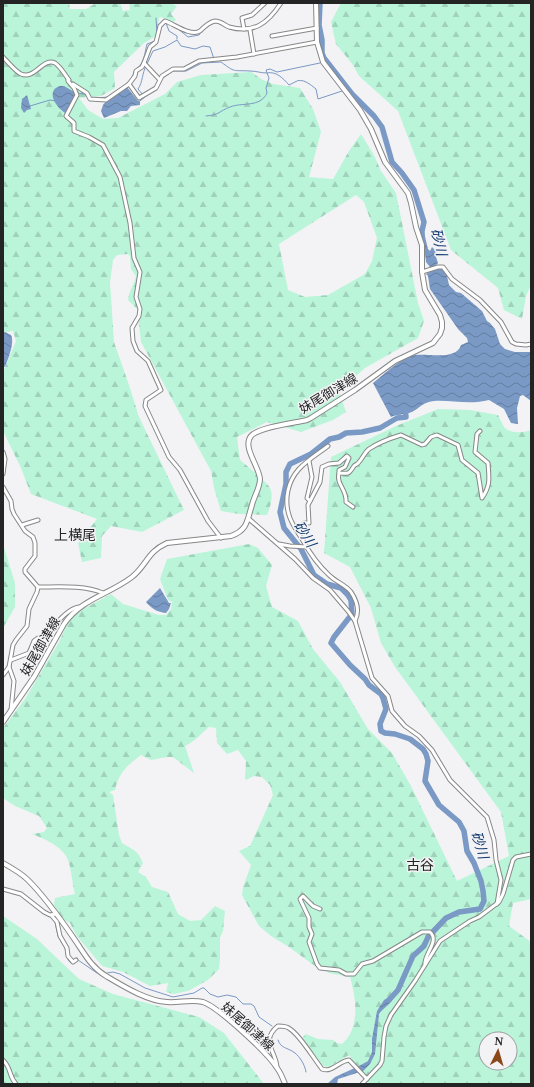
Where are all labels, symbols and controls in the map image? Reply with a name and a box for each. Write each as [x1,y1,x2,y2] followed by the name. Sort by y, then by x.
[427,226,452,260] water label: 砂川
[296,369,360,417] street label: 妹尾御津線
[290,517,322,552] water label: 砂川
[54,525,96,544] district label: 上横尾
[16,613,64,679] street label: 妹尾御津線
[467,829,494,863] water label: 砂川
[406,855,434,874] district label: 古谷
[218,998,278,1054] street label: 妹尾御津線
[478,1031,518,1071] north arrow
[494,1033,504,1048] text: N

